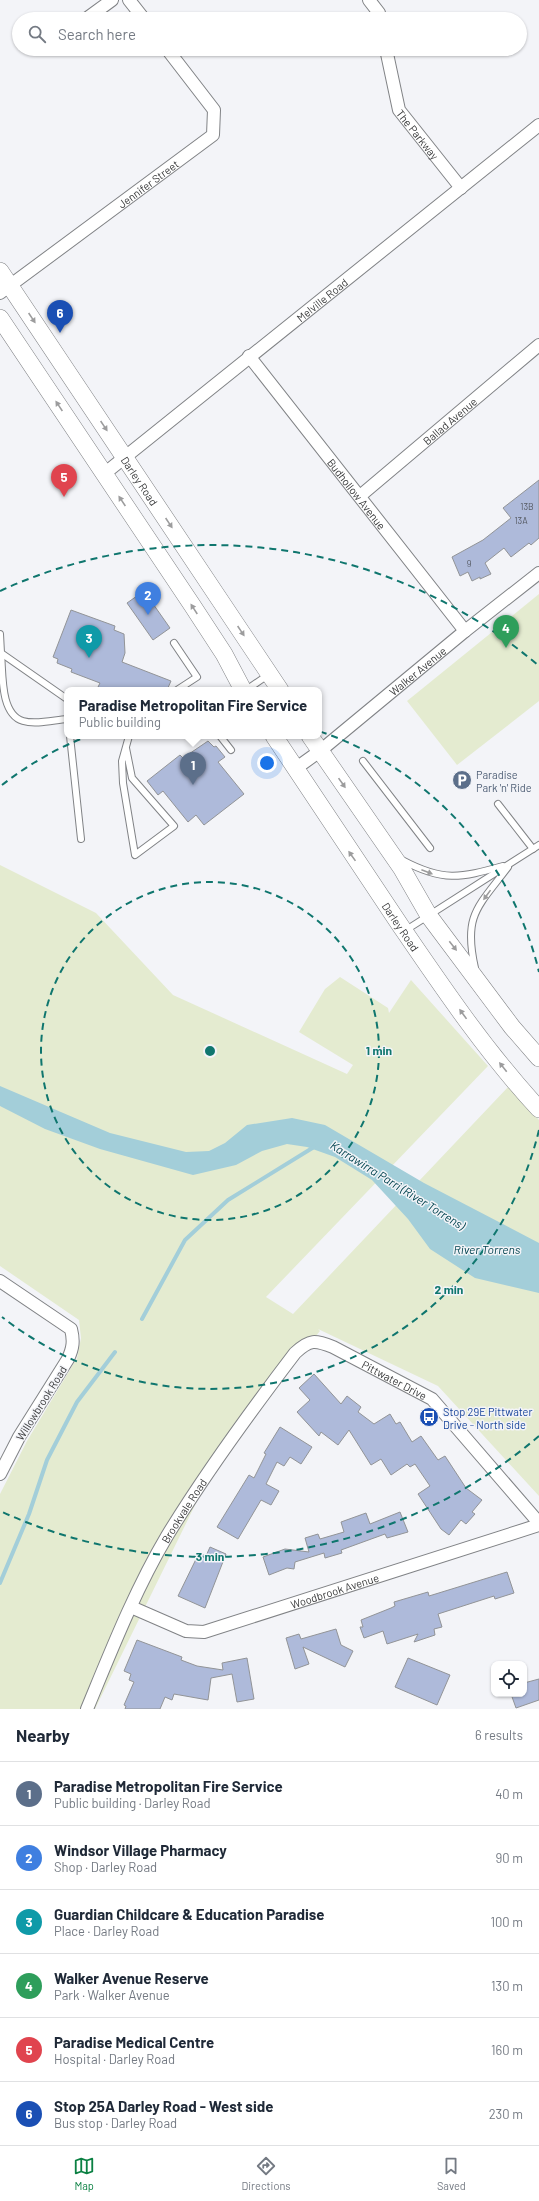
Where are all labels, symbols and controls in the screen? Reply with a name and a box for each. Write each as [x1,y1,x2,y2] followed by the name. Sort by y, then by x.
[12,12,527,56] search box
[26,23,48,45] icon: search
[58,25,136,43] text: Search here
[394,106,442,162] street label: The Parkway
[115,157,181,210] street label: Jennifer Street
[293,275,350,324] street label: Melville Road
[47,300,73,333] pin: 6
[28,313,36,323] one-way arrow
[420,394,479,447] street label: Ballad Avenue
[55,401,63,411] one-way arrow
[100,421,108,431] one-way arrow
[119,454,161,508] street label: Darley Road
[325,456,389,532] street label: Budhollow Avenue
[51,464,77,497] pin: 5
[118,495,126,506] one-way arrow
[520,501,534,512] house number: 13B
[514,515,528,526] house number: 13A
[165,518,173,528] one-way arrow
[467,558,472,569] house number: 9
[135,582,161,615] pin: 2
[191,603,198,615] one-way arrow
[493,615,519,648] pin: 4
[76,625,102,658] pin: 3
[237,626,245,636] one-way arrow
[386,643,448,698] street label: Walker Avenue
[64,687,322,739] popup
[79,696,307,714] text: Paradise Metropolitan Fire Service
[79,714,161,730] text: Public building
[180,752,206,785] pin: 1
[257,753,277,773] your location
[476,768,532,794] place label: Paradise Park 'n' Ride
[451,769,473,791] parking icon: Paradise Park 'n' Ride
[338,778,346,788] one-way arrow
[348,851,356,861] one-way arrow
[421,869,433,875] one-way arrow
[483,890,491,901] one-way arrow
[380,900,422,953] street label: Darley Road
[448,941,457,952] one-way arrow
[459,1009,468,1020] one-way arrow
[366,1043,392,1057] text: 1 min
[203,1044,217,1058] centre of rings
[498,1061,507,1072] one-way arrow
[328,1138,469,1233] water label: Karrawirra Parri (River Torrens)
[454,1242,521,1256] water label: River Torrens
[435,1282,463,1296] text: 2 min
[360,1357,429,1402] street label: Pittwater Drive
[13,1363,69,1443] street label: Willowbrook Road
[443,1405,532,1431] place label: Stop 29E Pittwater Drive - North side
[418,1406,440,1428] bus stop icon: Stop 29E Pittwater Drive - North side
[158,1476,209,1545] street label: Brookvale Road
[196,1549,224,1563] text: 3 min
[289,1570,380,1610] street label: Woodbrook Avenue
[491,1661,527,1697] map controls
[491,1661,527,1697] button: locate
[16,1725,70,1745] text: Nearby
[475,1727,523,1743] text: 6 results
[54,1777,283,1795] text: Paradise Metropolitan Fire Service
[27,1786,31,1802] text: 1
[495,1786,523,1802] text: 40 m
[54,1795,211,1811] text: Public building · Darley Road
[54,1841,227,1859] text: Windsor Village Pharmacy
[25,1850,33,1866] text: 2
[496,1850,523,1866] text: 90 m
[54,1859,157,1875] text: Shop · Darley Road
[54,1905,325,1923] text: Guardian Childcare & Education Paradise
[25,1914,33,1930] text: 3
[490,1914,523,1930] text: 100 m
[54,1923,159,1939] text: Place · Darley Road
[54,1969,209,1987] text: Walker Avenue Reserve
[25,1978,33,1994] text: 4
[491,1978,523,1994] text: 130 m
[54,1987,170,2003] text: Park · Walker Avenue
[54,2033,214,2051] text: Paradise Medical Centre
[25,2042,33,2058] text: 5
[491,2042,523,2058] text: 160 m
[54,2051,175,2067] text: Hospital · Darley Road
[54,2097,273,2115] text: Stop 25A Darley Road - West side
[26,2106,32,2122] text: 6
[489,2106,523,2122] text: 230 m
[54,2115,177,2131] text: Bus stop · Darley Road
[73,2155,95,2192] tab: Map
[241,2155,291,2192] tab: Directions
[437,2155,466,2192] tab: Saved

